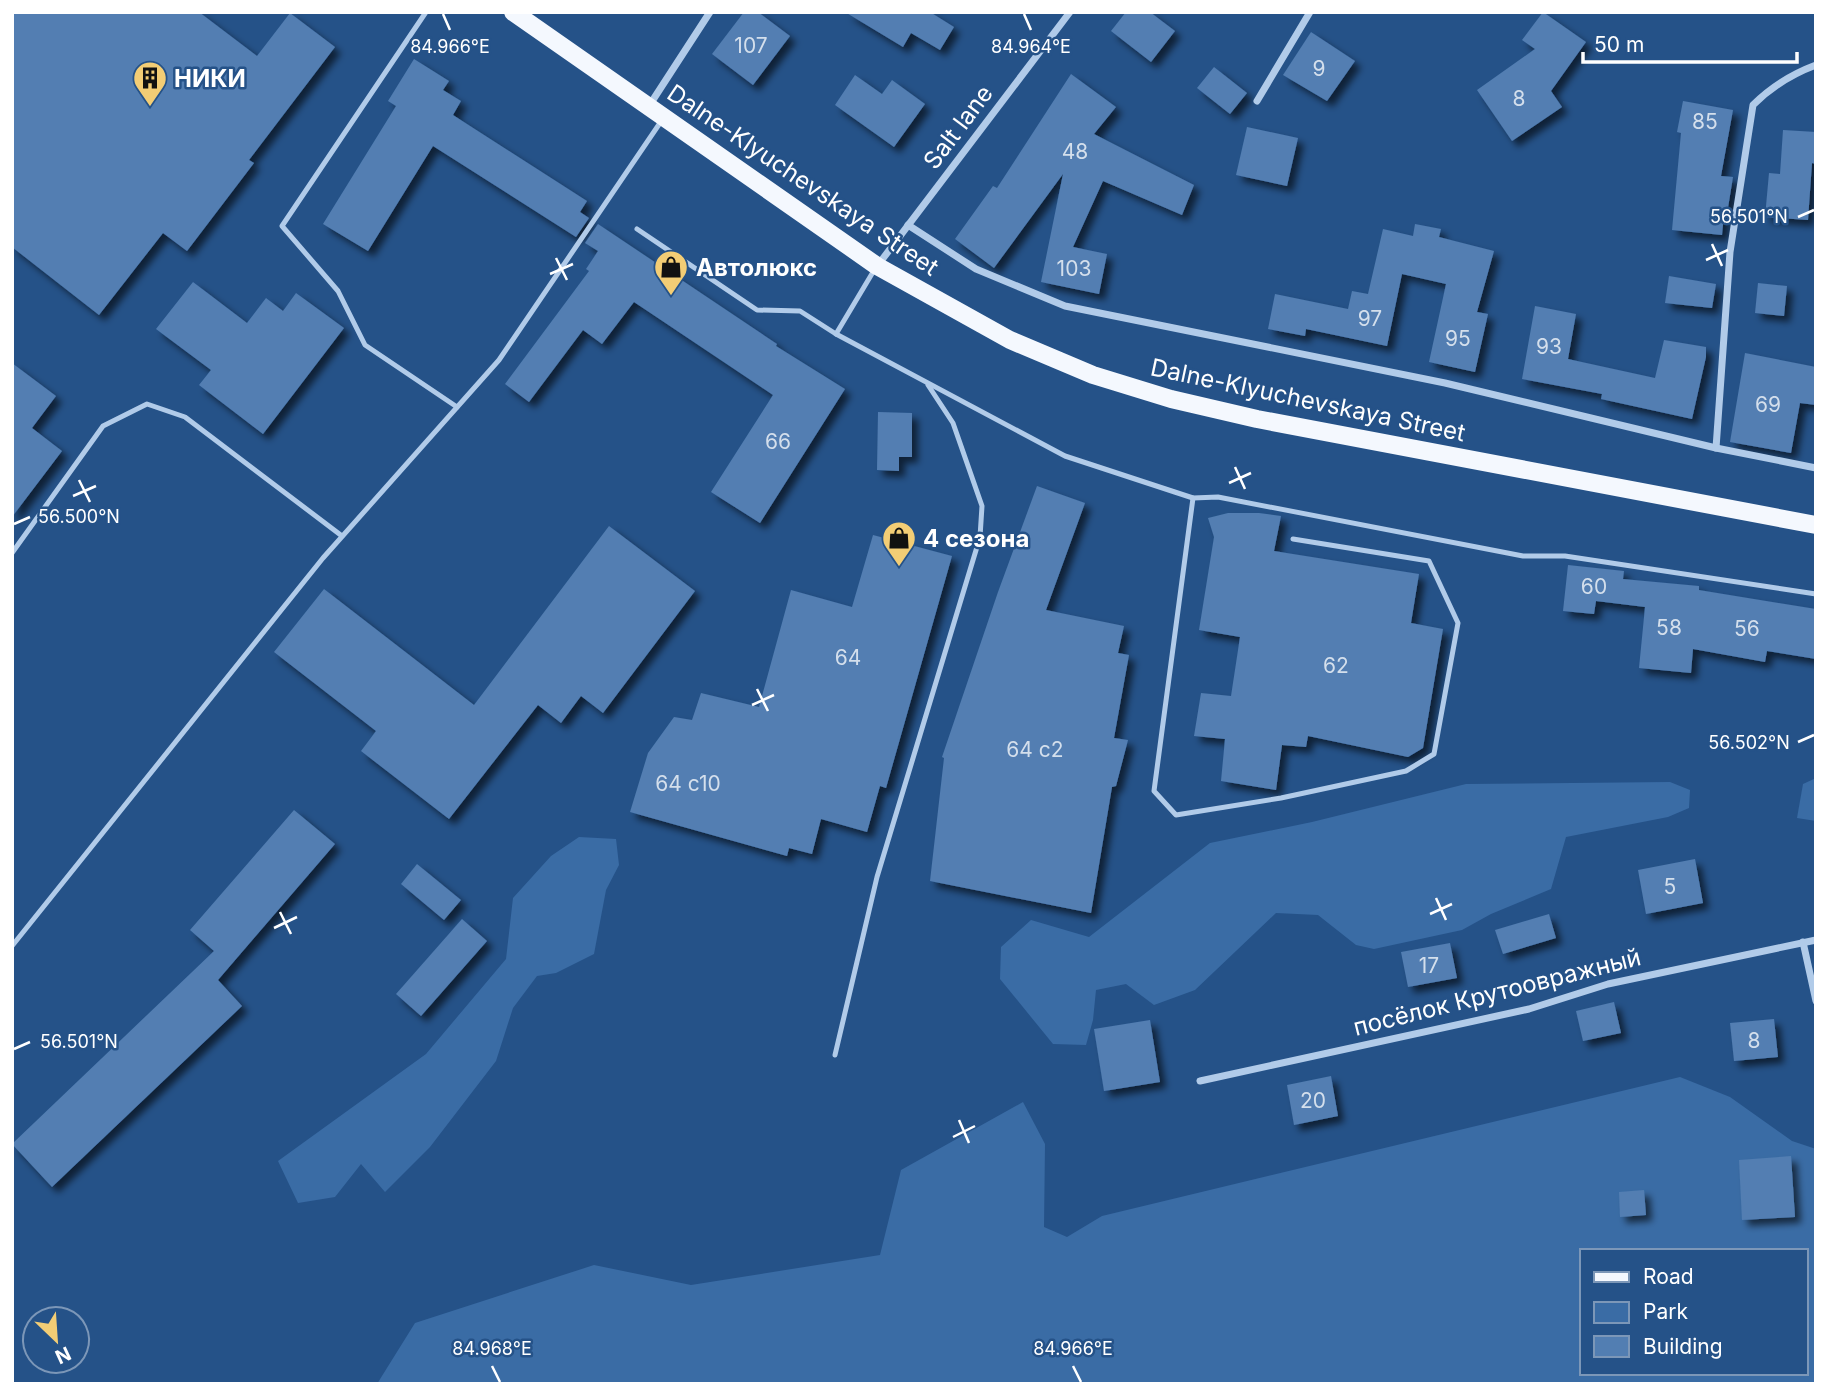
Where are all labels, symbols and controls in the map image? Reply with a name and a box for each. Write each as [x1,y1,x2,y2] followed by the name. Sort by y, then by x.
[1583,21,1797,65] scale bar
[1594,32,1644,57] text: 50 m
[734,33,768,58] house number: 107
[410,36,490,57] text: 84.966°E
[991,36,1071,57] text: 84.964°E
[1312,56,1326,81] house number: 9
[131,59,169,108] building icon: НИКИ
[174,64,246,93] place label: НИКИ
[662,78,944,282] street label: Dalne-Klyuchevskaya Street
[917,79,999,175] street label: Salt lane
[1513,86,1526,111] house number: 8
[1692,109,1718,134] house number: 85
[1062,139,1088,164] house number: 48
[1710,206,1788,227] text: 56.501°N
[652,248,690,297] shop icon: Автолюкс
[696,253,817,282] place label: Автолюкс
[1057,256,1091,281] house number: 103
[1358,306,1382,331] house number: 97
[1445,326,1471,351] house number: 95
[1536,334,1562,359] house number: 93
[1148,352,1468,448] street label: Dalne-Klyuchevskaya Street
[1755,392,1781,417] house number: 69
[765,429,791,454] house number: 66
[38,506,120,527] text: 56.500°N
[880,519,918,568] shop icon: 4 сезона
[923,524,1029,553] place label: 4 сезона
[1581,574,1607,599] house number: 60
[1656,615,1682,640] house number: 58
[1734,616,1760,641] house number: 56
[835,645,861,670] house number: 64
[1323,653,1349,678] house number: 62
[1708,732,1790,753] text: 56.502°N
[1006,737,1064,762] house number: 64 с2
[655,771,721,796] house number: 64 с10
[1664,874,1676,899] house number: 5
[1350,942,1644,1042] street label: посёлок Крутоовражный
[1419,953,1439,978] house number: 17
[1748,1028,1761,1053] house number: 8
[40,1031,118,1052] text: 56.501°N
[1300,1088,1326,1113] house number: 20
[1580,1249,1807,1375] legend
[1643,1264,1694,1289] text: Road
[1643,1299,1688,1324] text: Park
[21,1305,91,1375] north arrow
[1643,1334,1723,1359] text: Building
[452,1338,532,1359] text: 84.968°E
[1033,1338,1113,1359] text: 84.966°E
[52,1341,74,1368] text: N

